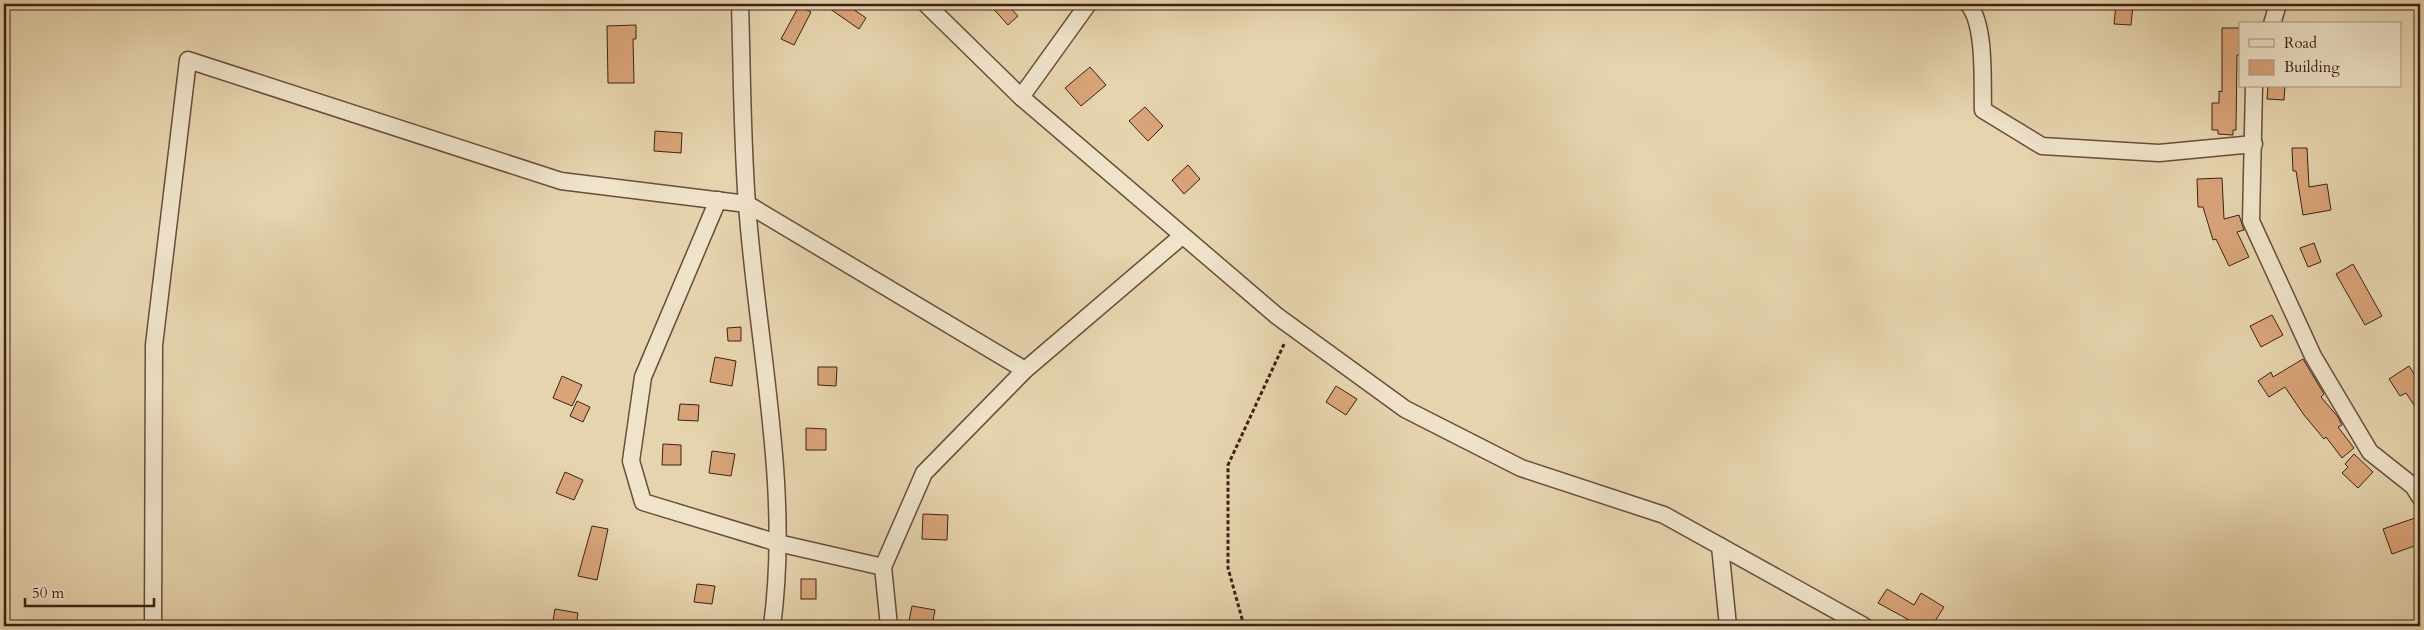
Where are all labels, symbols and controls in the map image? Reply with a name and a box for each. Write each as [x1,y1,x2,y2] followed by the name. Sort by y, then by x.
[2239,22,2402,88] legend
[2284,33,2317,53] text: Road
[2284,57,2340,77] text: Building
[25,575,154,607] scale bar
[32,583,64,603] text: 50 m

